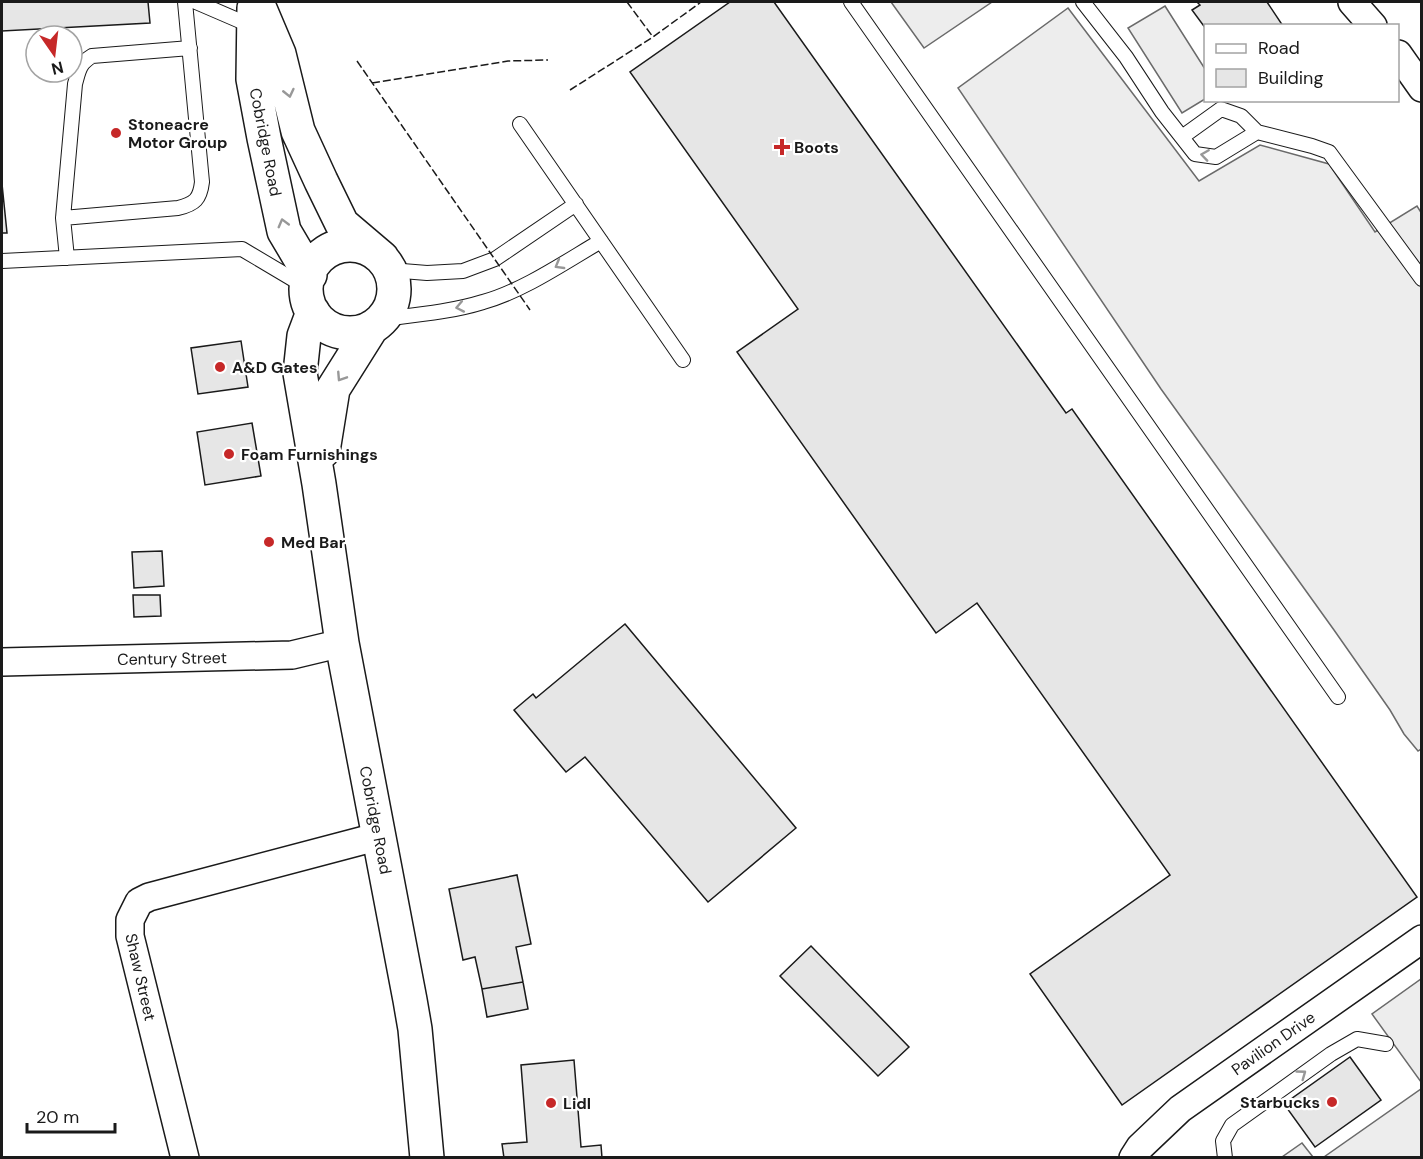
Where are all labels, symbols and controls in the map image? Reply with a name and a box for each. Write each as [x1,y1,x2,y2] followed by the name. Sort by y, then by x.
[24,24,84,84] north arrow
[1204,24,1399,102] legend
[1258,36,1300,60] text: Road
[49,56,66,80] text: N
[1258,66,1323,90] text: Building
[245,86,286,198] street label: Cobridge Road
[281,87,294,97] one-way arrow
[128,114,227,153] place label: Stoneacre Motor Group
[109,126,123,140] marker: Stoneacre Motor Group
[794,137,839,158] place label: Boots
[775,140,789,154] marker: Boots
[1201,150,1210,162] one-way arrow
[278,218,290,229] one-way arrow
[555,258,565,269] one-way arrow
[456,300,466,313] one-way arrow
[232,357,318,378] place label: A&D Gates
[213,360,227,374] marker: A&D Gates
[336,371,348,381] one-way arrow
[241,444,378,465] place label: Foam Furnishings
[222,447,236,461] marker: Foam Furnishings
[281,532,346,553] place label: Med Bar
[262,535,276,549] marker: Med Bar
[117,647,227,670] street label: Century Street
[355,764,396,876] street label: Cobridge Road
[120,931,161,1023] street label: Shaw Street
[1227,1007,1319,1080] street label: Pavilion Drive
[1295,1070,1306,1081] one-way arrow
[1240,1092,1320,1113] place label: Starbucks
[563,1093,591,1114] place label: Lidl
[1325,1095,1339,1109] marker: Starbucks
[27,1096,116,1134] scale bar
[544,1096,558,1110] marker: Lidl
[36,1105,79,1129] text: 20 m

